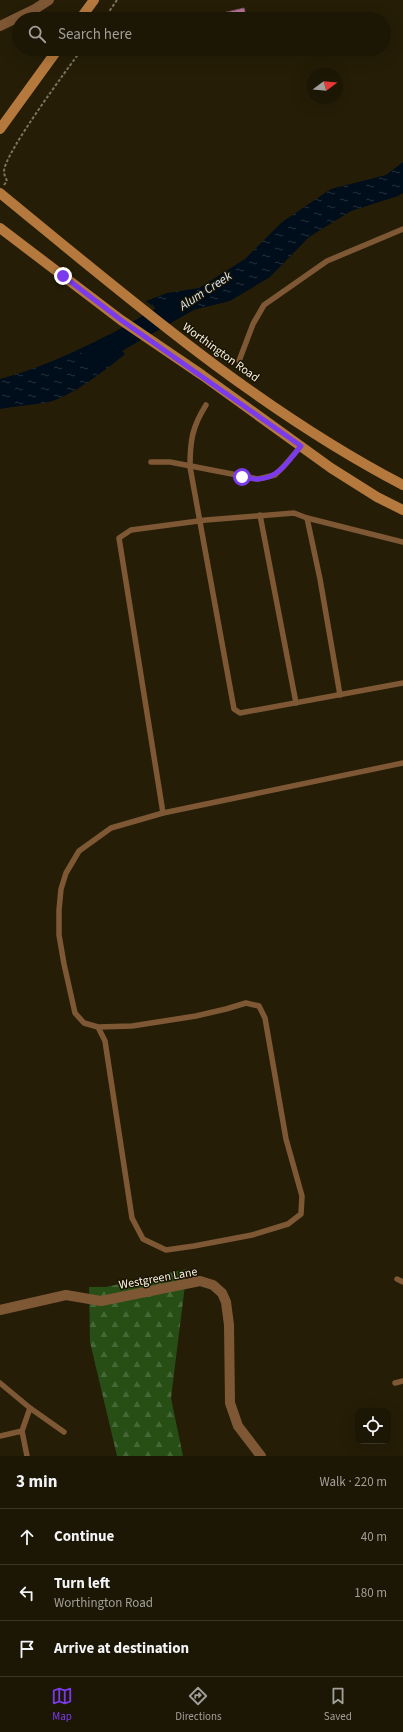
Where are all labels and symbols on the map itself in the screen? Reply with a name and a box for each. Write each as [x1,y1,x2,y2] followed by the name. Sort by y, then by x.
[307,68,343,104] north arrow
[54,267,72,285] route end
[175,267,236,315] water label: Alum Creek
[179,319,263,386] street label: Worthington Road
[233,468,251,486] route start
[117,1263,199,1294] street label: Westgreen Lane

